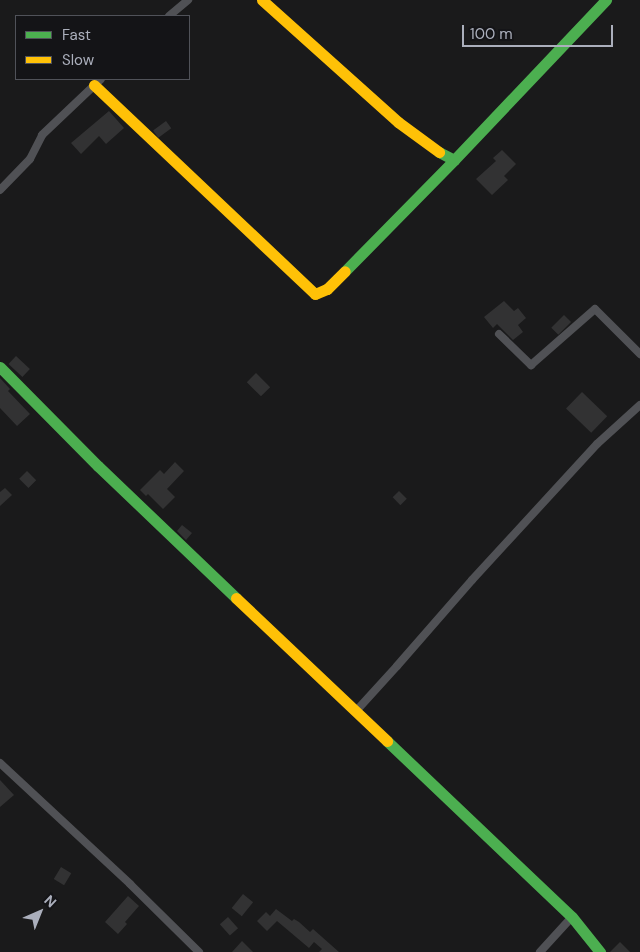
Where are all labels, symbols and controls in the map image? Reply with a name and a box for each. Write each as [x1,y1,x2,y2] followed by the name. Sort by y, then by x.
[15,15,190,80] legend
[465,15,616,47] scale bar
[470,24,513,44] text: 100 m
[62,25,91,45] text: Fast
[62,50,94,70] text: Slow
[15,887,65,937] north arrow
[40,891,60,911] text: N

